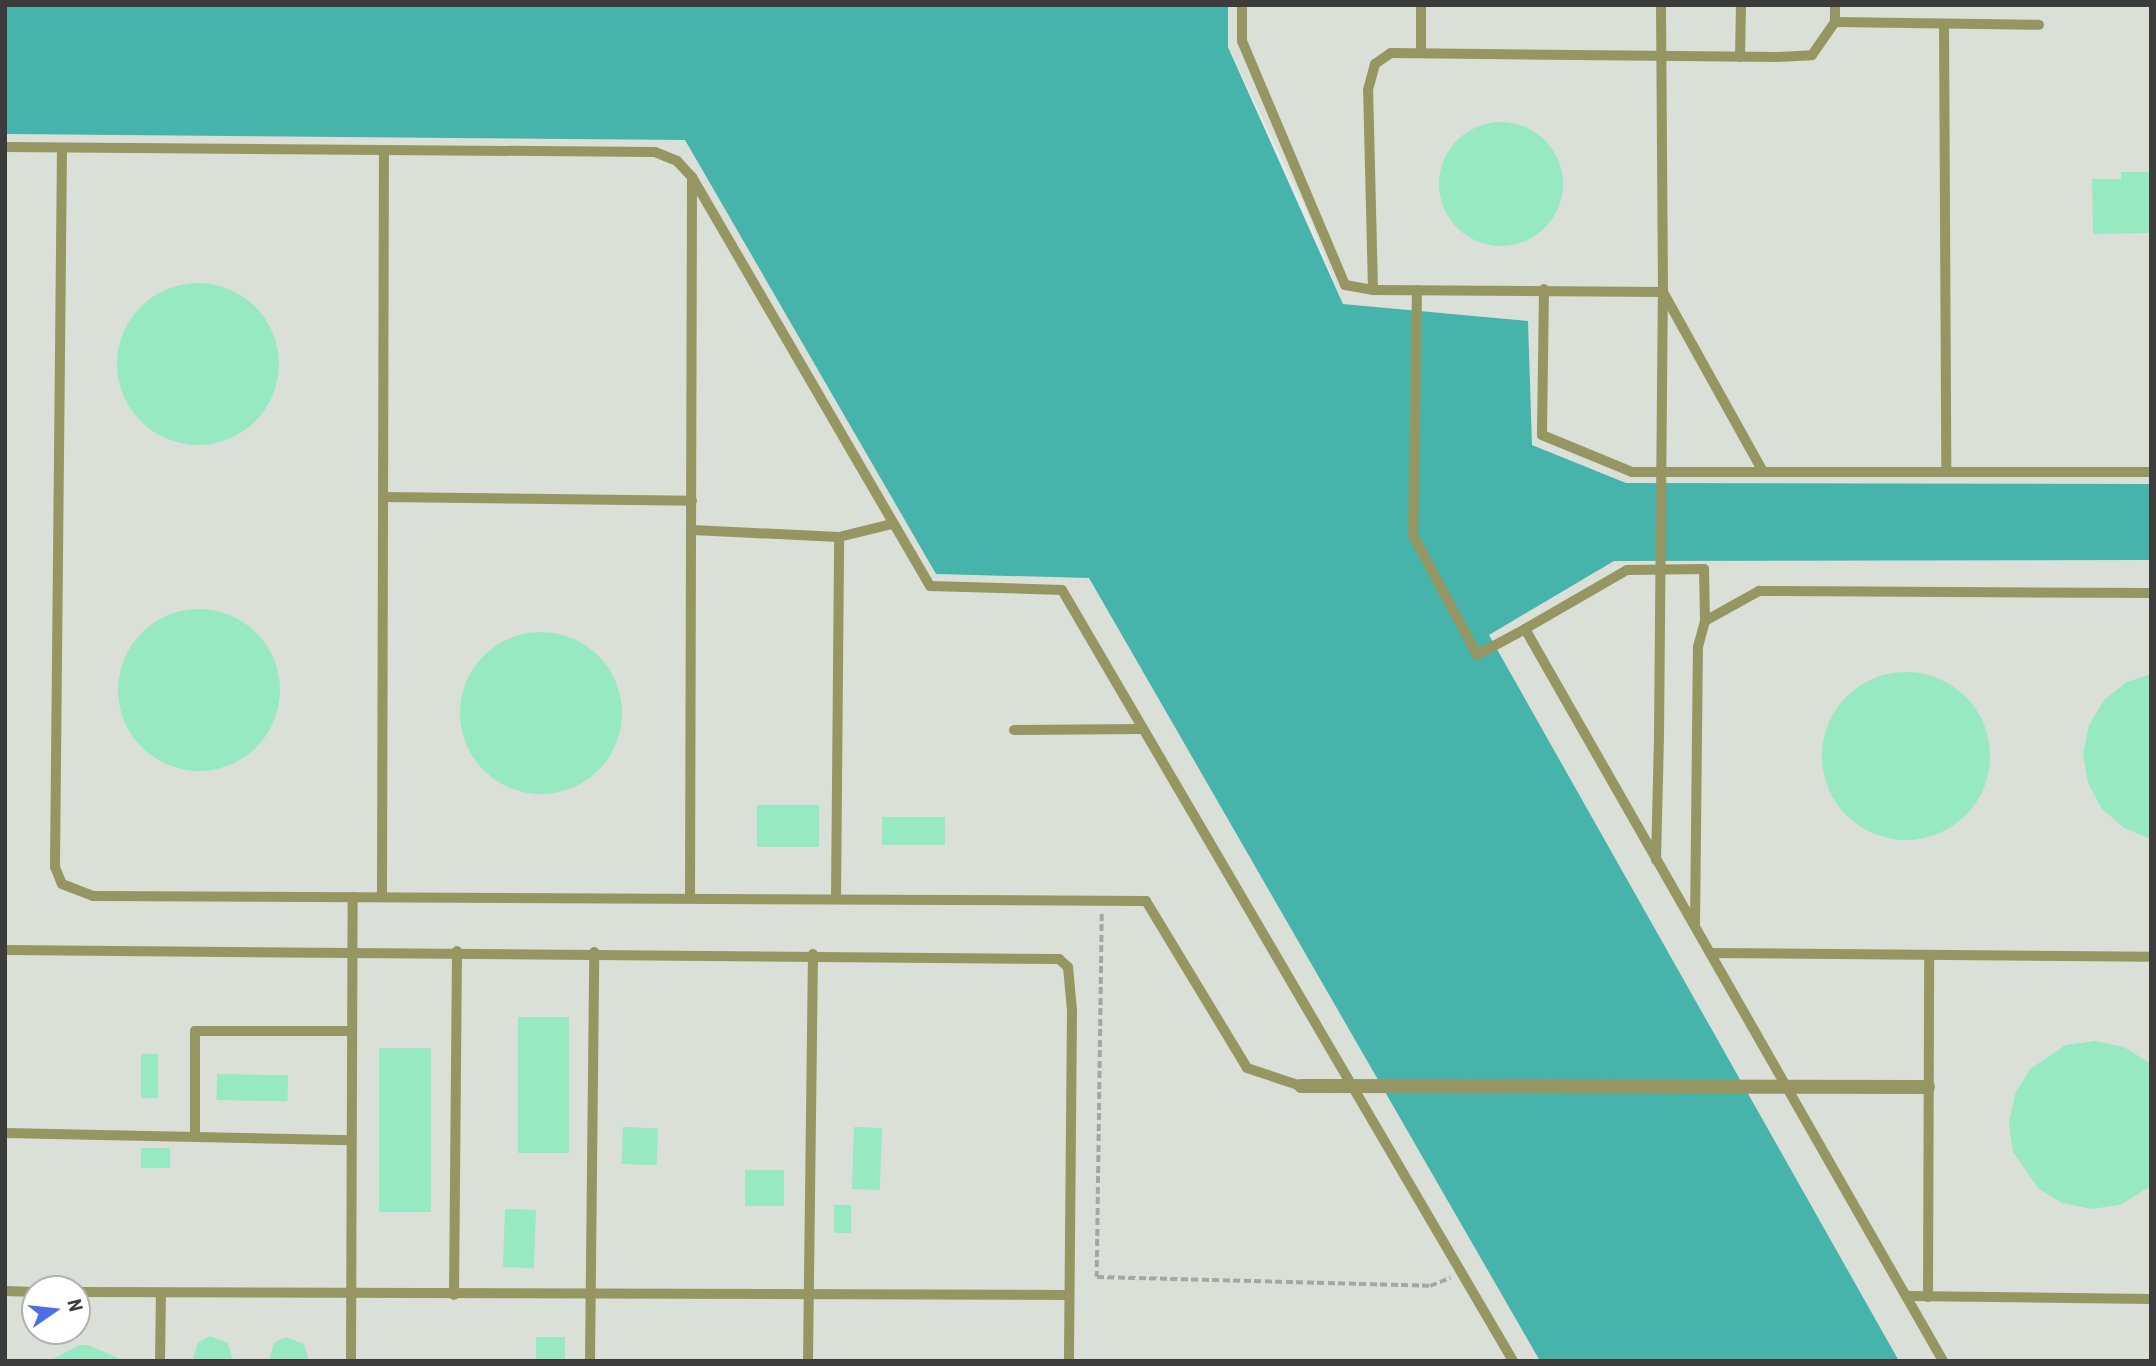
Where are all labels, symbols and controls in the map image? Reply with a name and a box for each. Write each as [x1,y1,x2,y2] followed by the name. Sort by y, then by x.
[21,1275,91,1345] north arrow
[62,1297,87,1314] text: N

